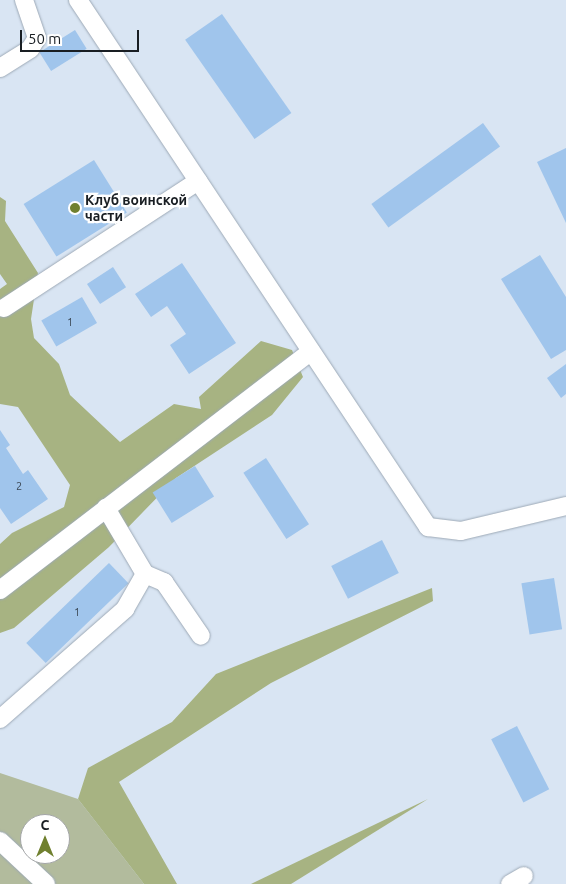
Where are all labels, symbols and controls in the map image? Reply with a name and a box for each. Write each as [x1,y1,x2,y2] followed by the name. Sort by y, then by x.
[22,20,141,52] scale bar
[28,30,61,47] text: 50 m
[85,192,187,224] place label: Клуб воинской части
[69,202,81,214] marker: Клуб воинской части
[67,315,73,329] house number: 1
[16,479,22,493] house number: 2
[74,605,80,619] house number: 1
[20,814,70,864] north arrow
[41,817,49,833] text: С

